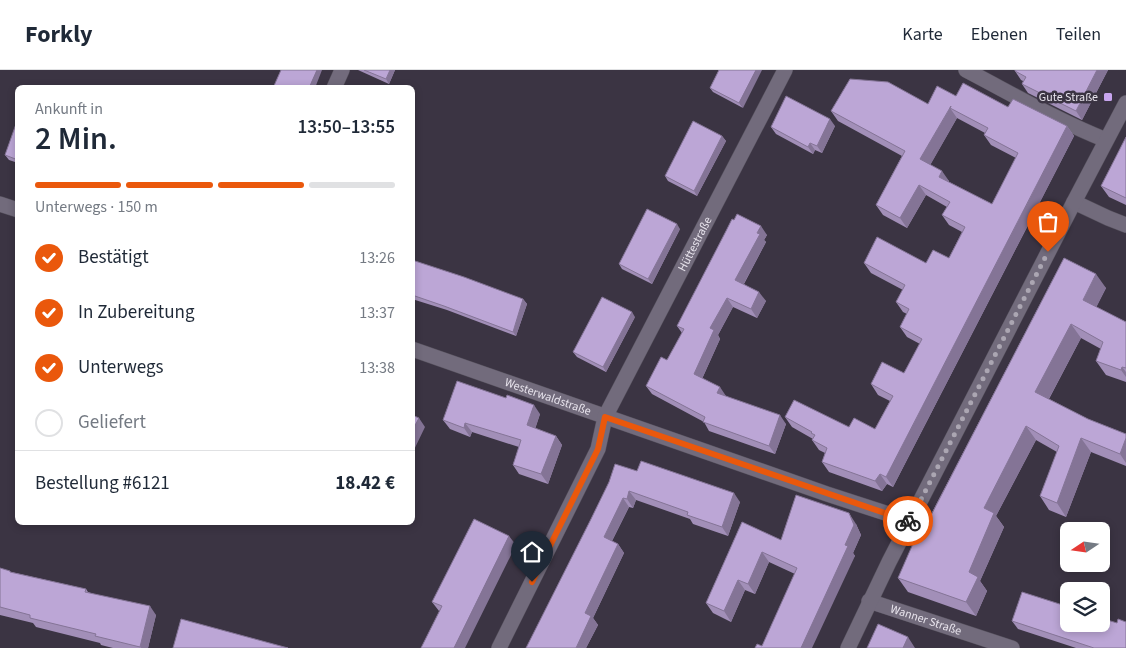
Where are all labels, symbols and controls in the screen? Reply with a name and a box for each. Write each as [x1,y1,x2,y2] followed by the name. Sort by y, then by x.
[25,17,93,52] text: Forkly
[902,22,943,47] text: Karte
[971,22,1028,47] text: Ebenen
[1056,22,1101,47] text: Teilen
[1039,89,1098,106] place label: Gute Straße
[1102,91,1114,103] marker: Gute Straße
[35,98,103,120] text: Ankunft in
[297,114,395,141] text: 13:50–13:55
[35,116,117,162] text: 2 Min.
[35,196,158,218] text: Unterwegs · 150 m
[1027,201,1069,252] pin
[1034,208,1062,236] icon: bag
[674,214,717,275] street label: Hüttestraße
[35,244,63,272] icon: check
[78,244,149,271] text: Bestätigt
[359,247,395,269] text: 13:26
[35,299,63,327] icon: check
[78,299,195,326] text: In Zubereitung
[359,302,395,324] text: 13:37
[35,354,63,382] icon: check
[78,354,164,381] text: Unterwegs
[359,357,395,379] text: 13:38
[502,374,593,420] street label: Westerwaldstraße
[78,409,146,436] text: Geliefert
[35,470,170,497] text: Bestellung #6121
[335,470,395,497] text: 18.42 €
[883,496,933,546] courier
[894,507,922,535] icon: bike
[1060,522,1110,572] north arrow
[1060,522,1110,632] map controls
[511,531,553,582] pin
[518,538,546,566] icon: home
[1060,582,1110,632] button: layers
[888,601,964,640] street label: Wanner Straße

